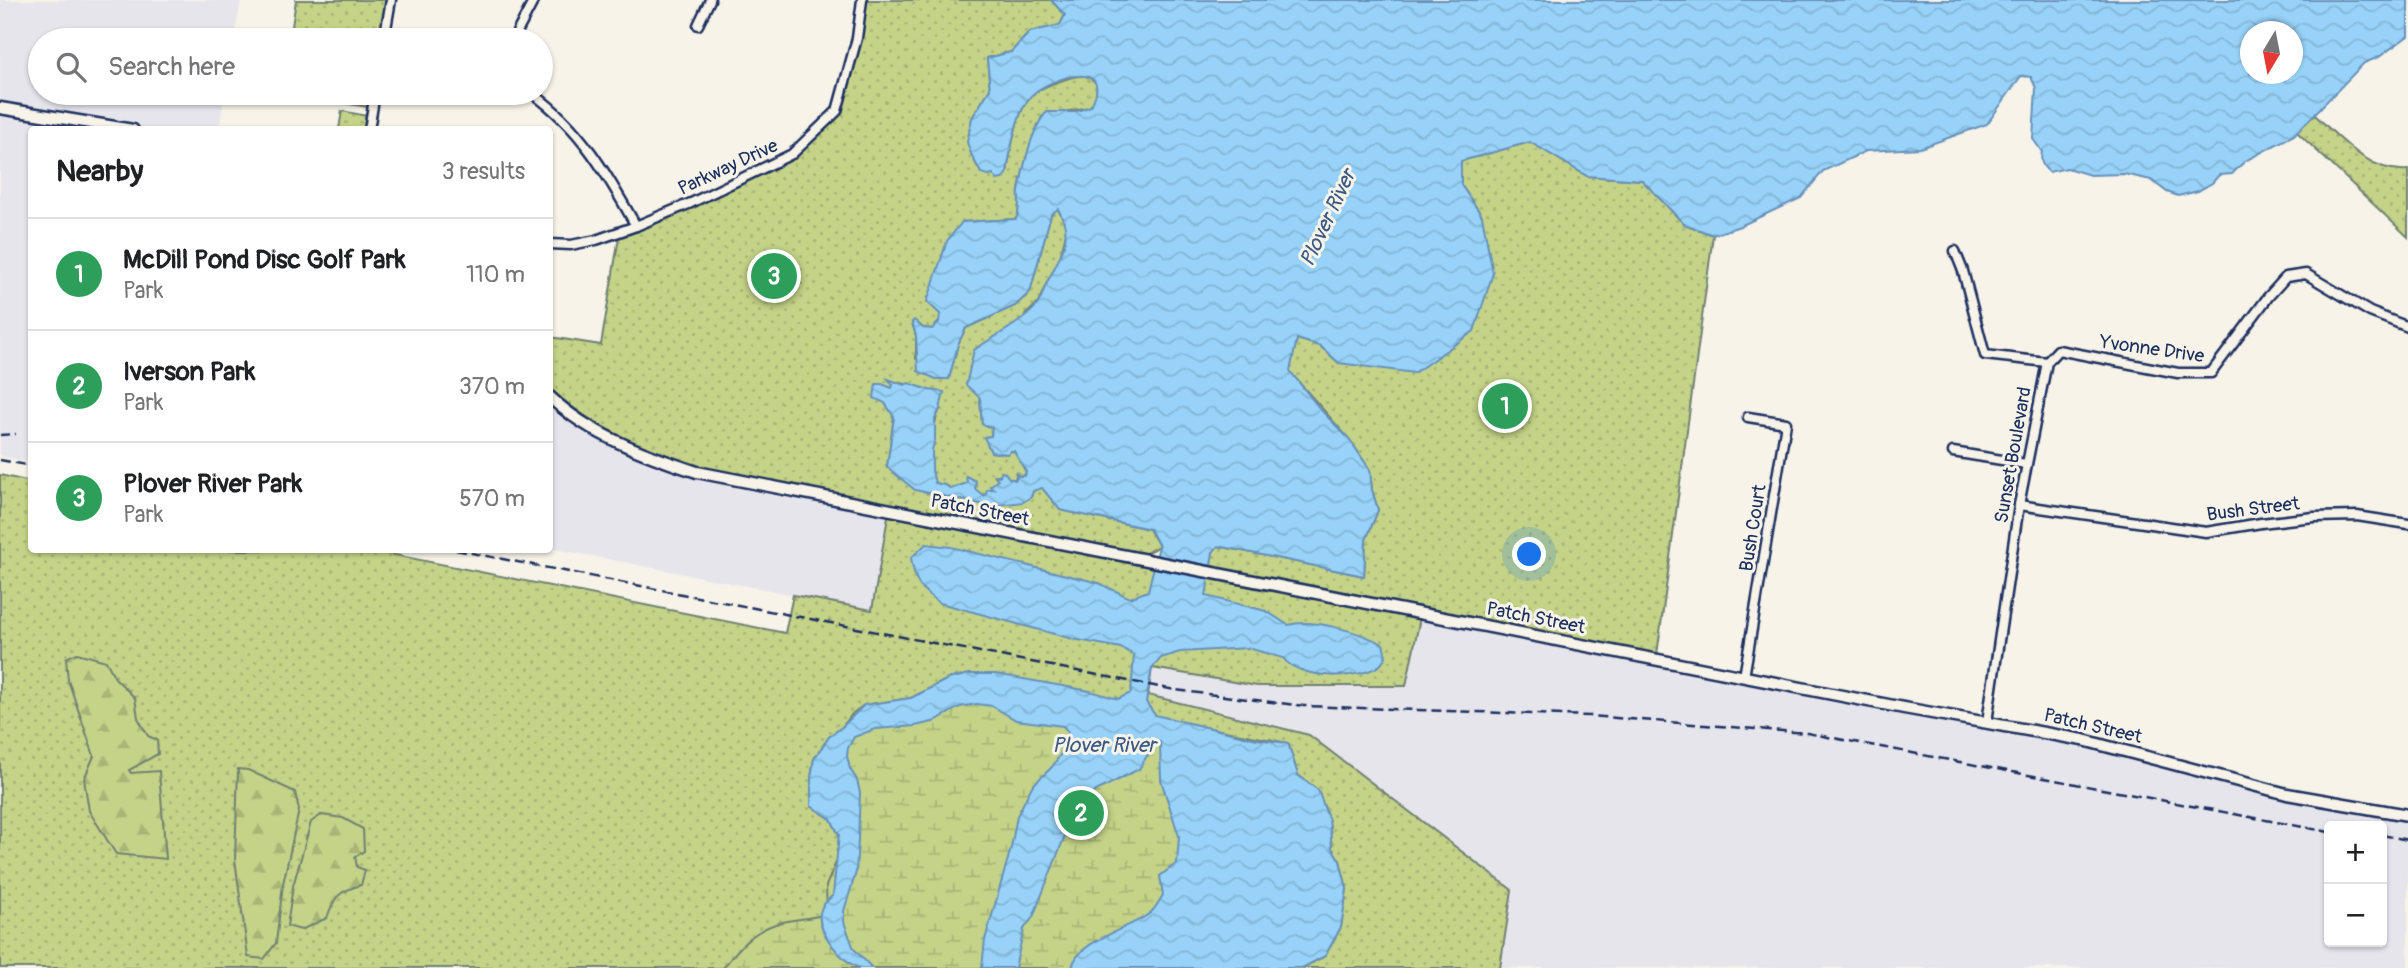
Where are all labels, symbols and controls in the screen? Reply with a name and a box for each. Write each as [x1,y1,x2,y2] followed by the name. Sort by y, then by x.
[2240,21,2303,84] north arrow
[28,28,553,105] search box
[52,48,90,86] icon: search
[108,51,235,83] text: Search here
[674,133,782,201] street label: Parkway Drive
[56,153,143,190] text: Nearby
[442,157,525,186] text: 3 results
[1294,163,1363,271] water label: Plover River
[123,244,406,276] text: McDill Pond Disc Golf Park
[751,250,797,302] pin: 3
[75,260,84,289] text: 1
[466,260,525,289] text: 110 m
[123,276,163,305] text: Park
[2097,330,2206,368] street label: Yvonne Drive
[123,356,255,388] text: Iverson Park
[73,372,85,401] text: 2
[459,372,525,401] text: 370 m
[1482,380,1528,432] pin: 1
[1989,385,2037,525] street label: Sunset Boulevard
[123,388,163,417] text: Park
[123,468,302,500] text: Plover River Park
[1734,482,1772,573] street label: Bush Court
[73,484,85,513] text: 3
[459,484,525,513] text: 570 m
[929,489,1032,531] street label: Patch Street
[2205,491,2301,527] street label: Bush Street
[123,500,163,529] text: Park
[1512,537,1546,571] your location
[1485,597,1588,639] street label: Patch Street
[2042,703,2145,749] street label: Patch Street
[1052,732,1158,759] water label: Plover River
[1058,787,1104,839] pin: 2
[2324,821,2387,947] map controls
[2324,821,2387,884] button: +
[2324,884,2387,947] button: −

